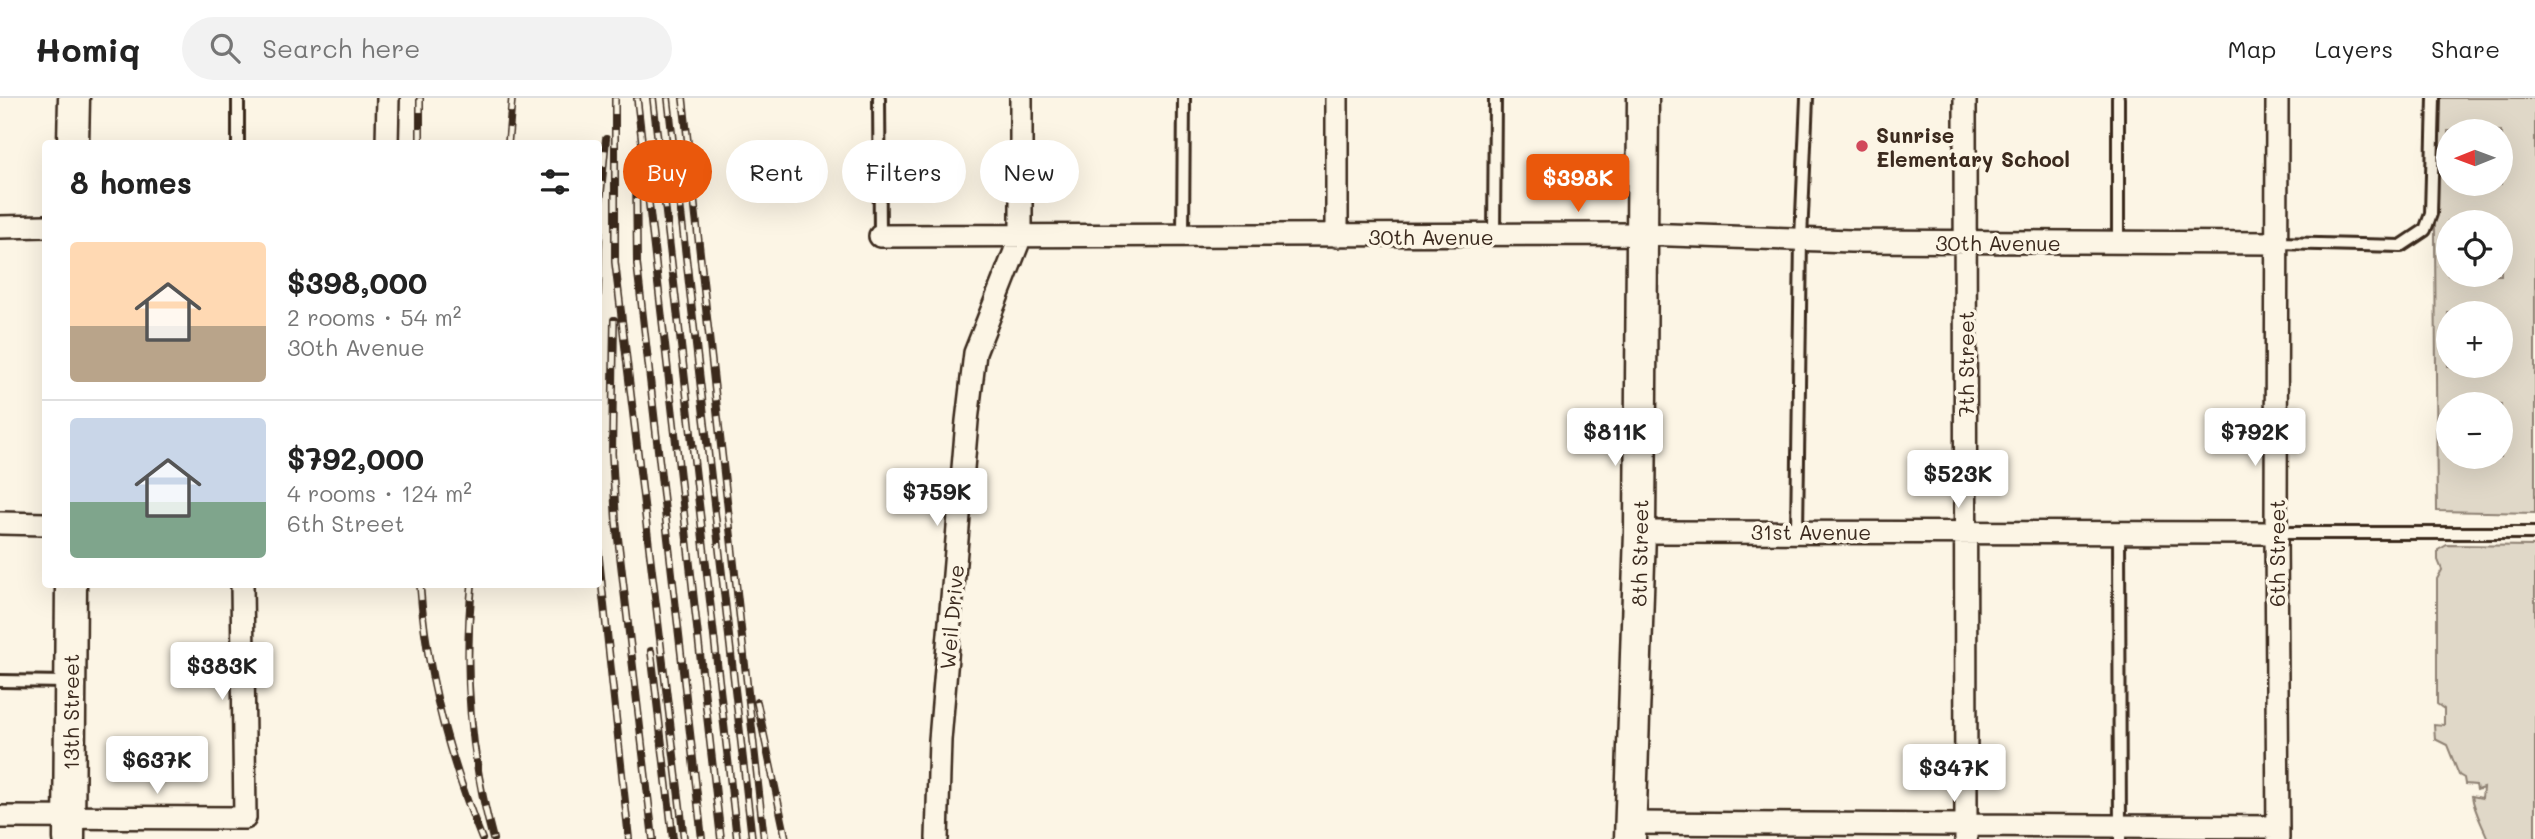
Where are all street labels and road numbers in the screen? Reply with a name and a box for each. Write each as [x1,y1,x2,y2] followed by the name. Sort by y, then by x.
[1368,223,1494,250] street label: 30th Avenue
[1935,229,2061,256] street label: 30th Avenue
[1952,311,1979,417] street label: 7th Street
[1625,499,1653,607] street label: 8th Street
[2263,499,2290,607] street label: 6th Street
[1751,518,1871,545] street label: 31st Avenue
[933,563,969,671] street label: Weil Drive
[57,654,84,770] street label: 13th Street

